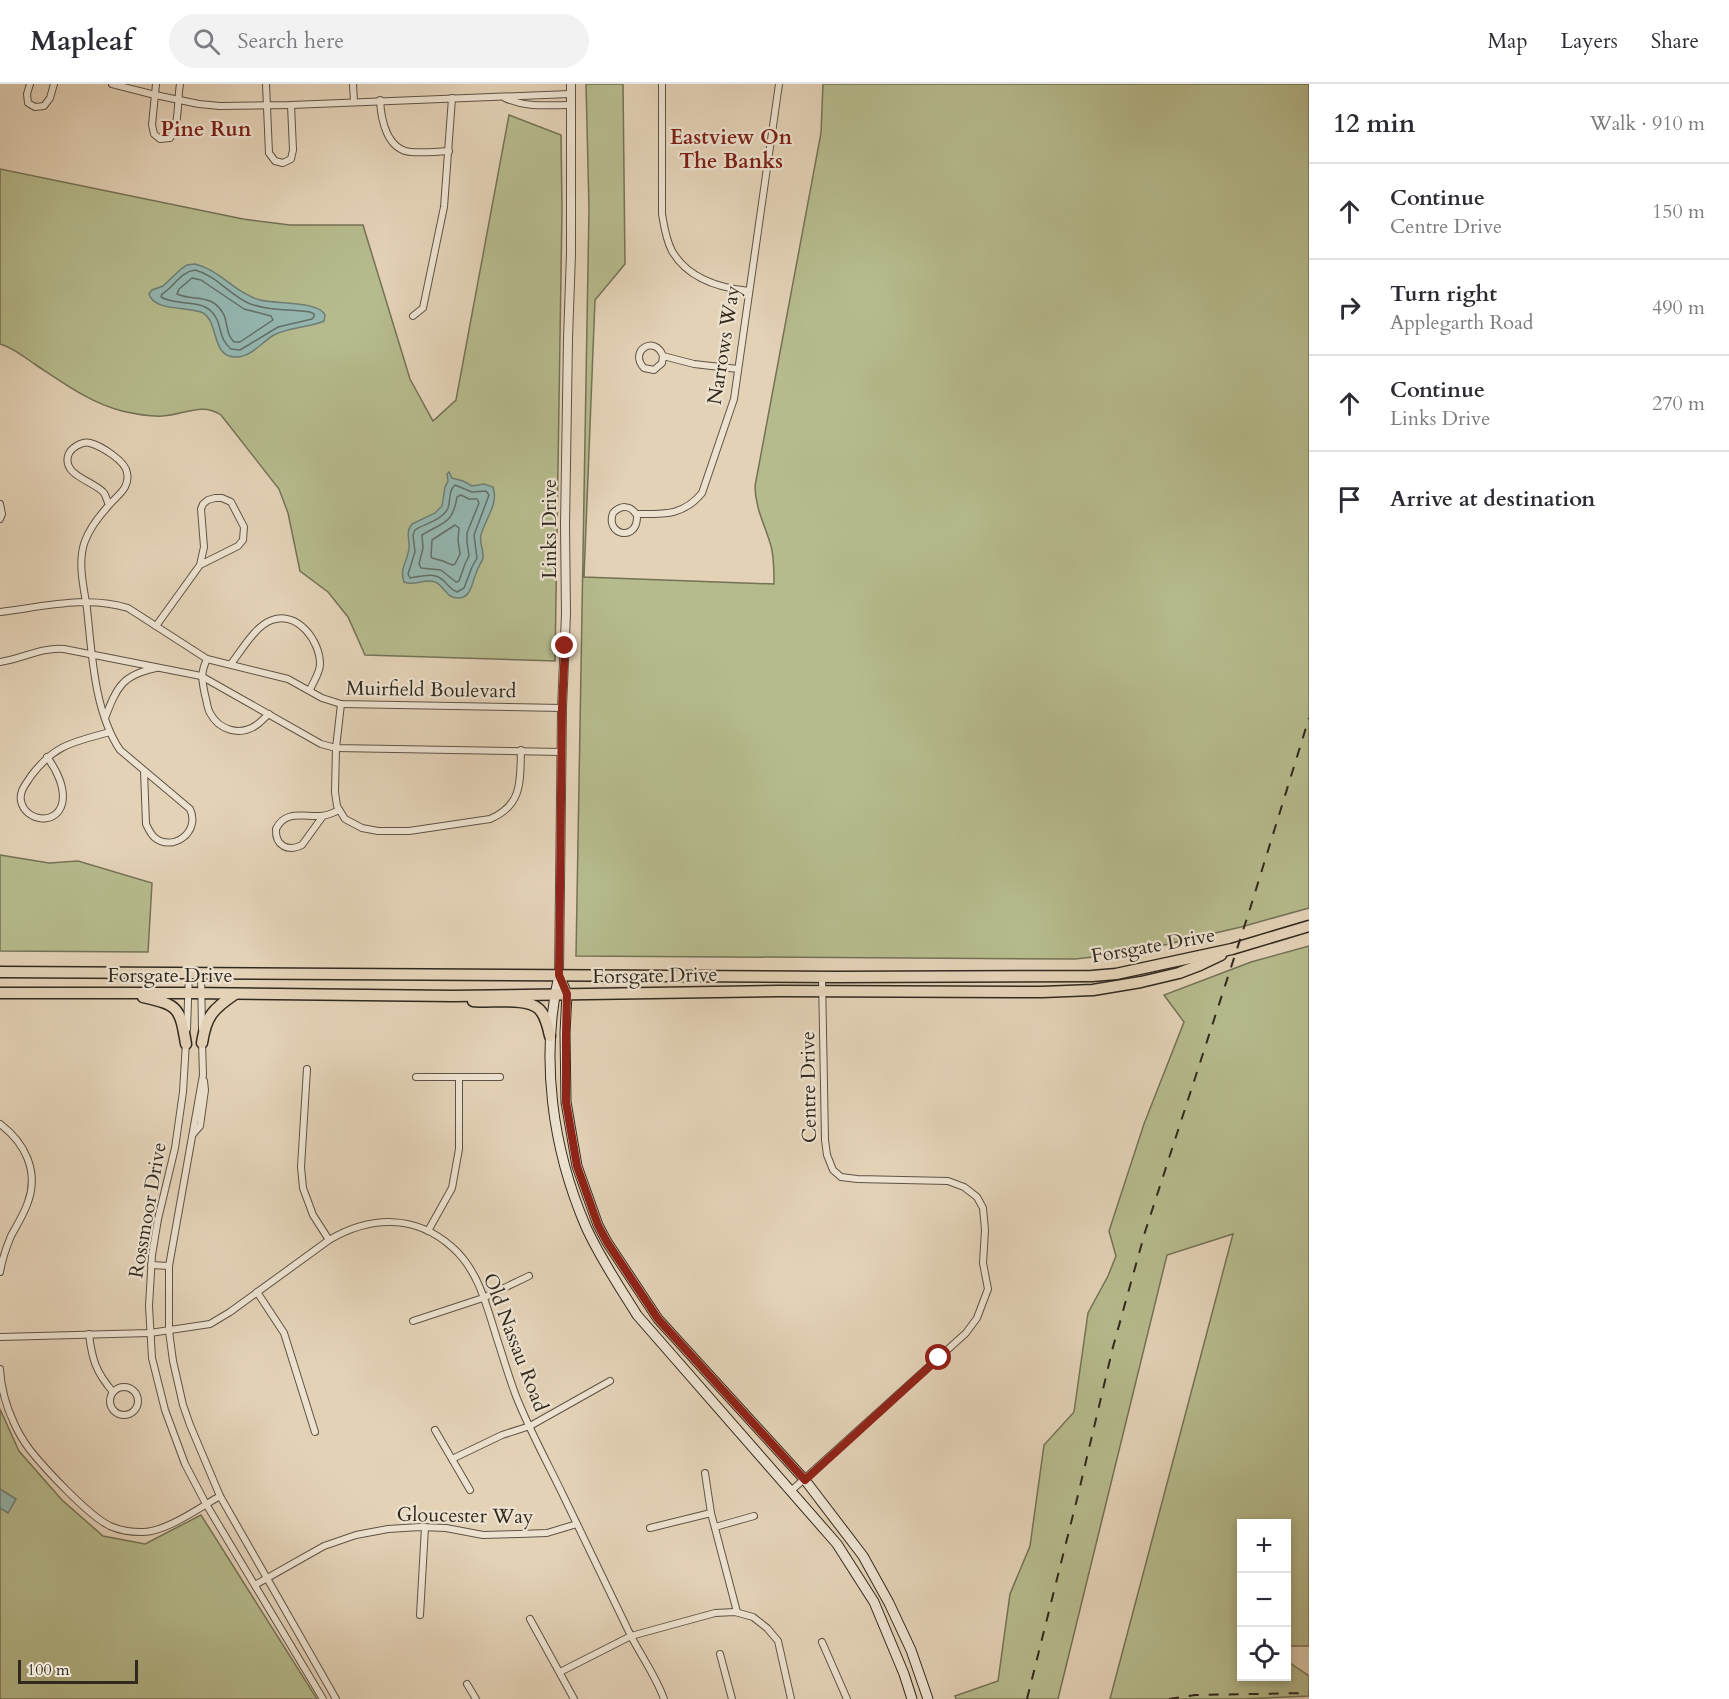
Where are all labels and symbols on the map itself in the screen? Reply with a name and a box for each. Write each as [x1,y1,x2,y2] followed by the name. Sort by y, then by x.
[161,115,252,144] district label: Pine Run
[670,123,793,176] district label: Eastview On The Banks
[701,283,746,407] street label: Narrows Way
[536,479,563,579] street label: Links Drive
[551,632,577,658] route end
[346,675,517,704] street label: Muirfield Boulevard
[1089,921,1217,970] street label: Forsgate Drive
[592,961,718,990] street label: Forsgate Drive
[107,962,233,989] street label: Forsgate Drive
[794,1031,823,1143] street label: Centre Drive
[122,1140,173,1280] street label: Rossmoor Drive
[477,1269,554,1416] street label: Old Nassau Road
[925,1344,951,1370] route start
[396,1501,534,1530] street label: Gloucester Way
[18,1657,138,1684] scale bar

